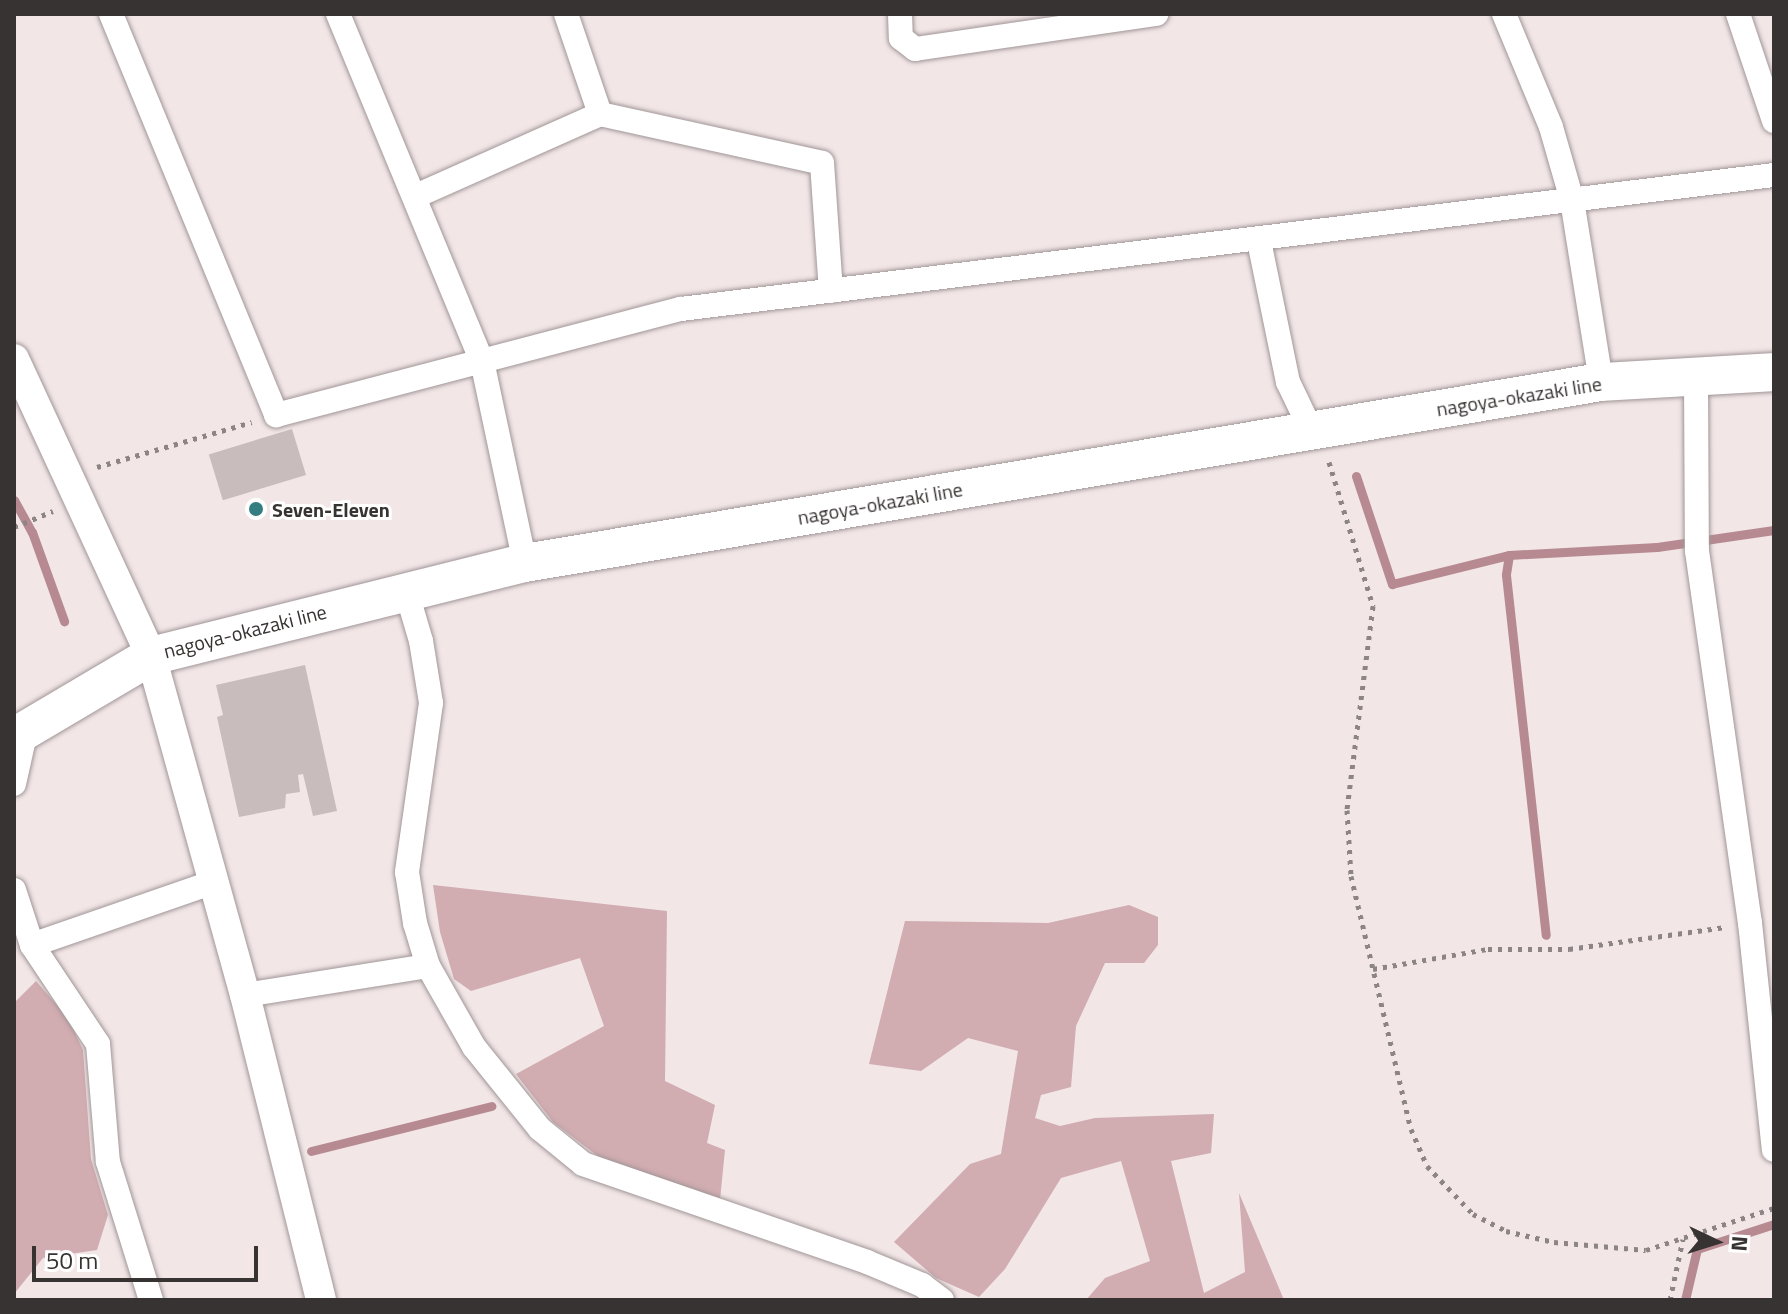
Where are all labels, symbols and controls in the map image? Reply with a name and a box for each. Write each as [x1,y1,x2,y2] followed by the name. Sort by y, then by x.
[1435,371,1603,421] street label: nagoya-okazaki line
[796,477,964,529] street label: nagoya-okazaki line
[272,497,390,521] place label: Seven-Eleven
[247,500,265,518] marker: Seven-Eleven
[161,599,329,663] street label: nagoya-okazaki line
[1676,1202,1756,1282] north arrow
[36,1230,262,1280] scale bar
[1722,1235,1757,1252] text: N
[46,1242,98,1278] text: 50 m

